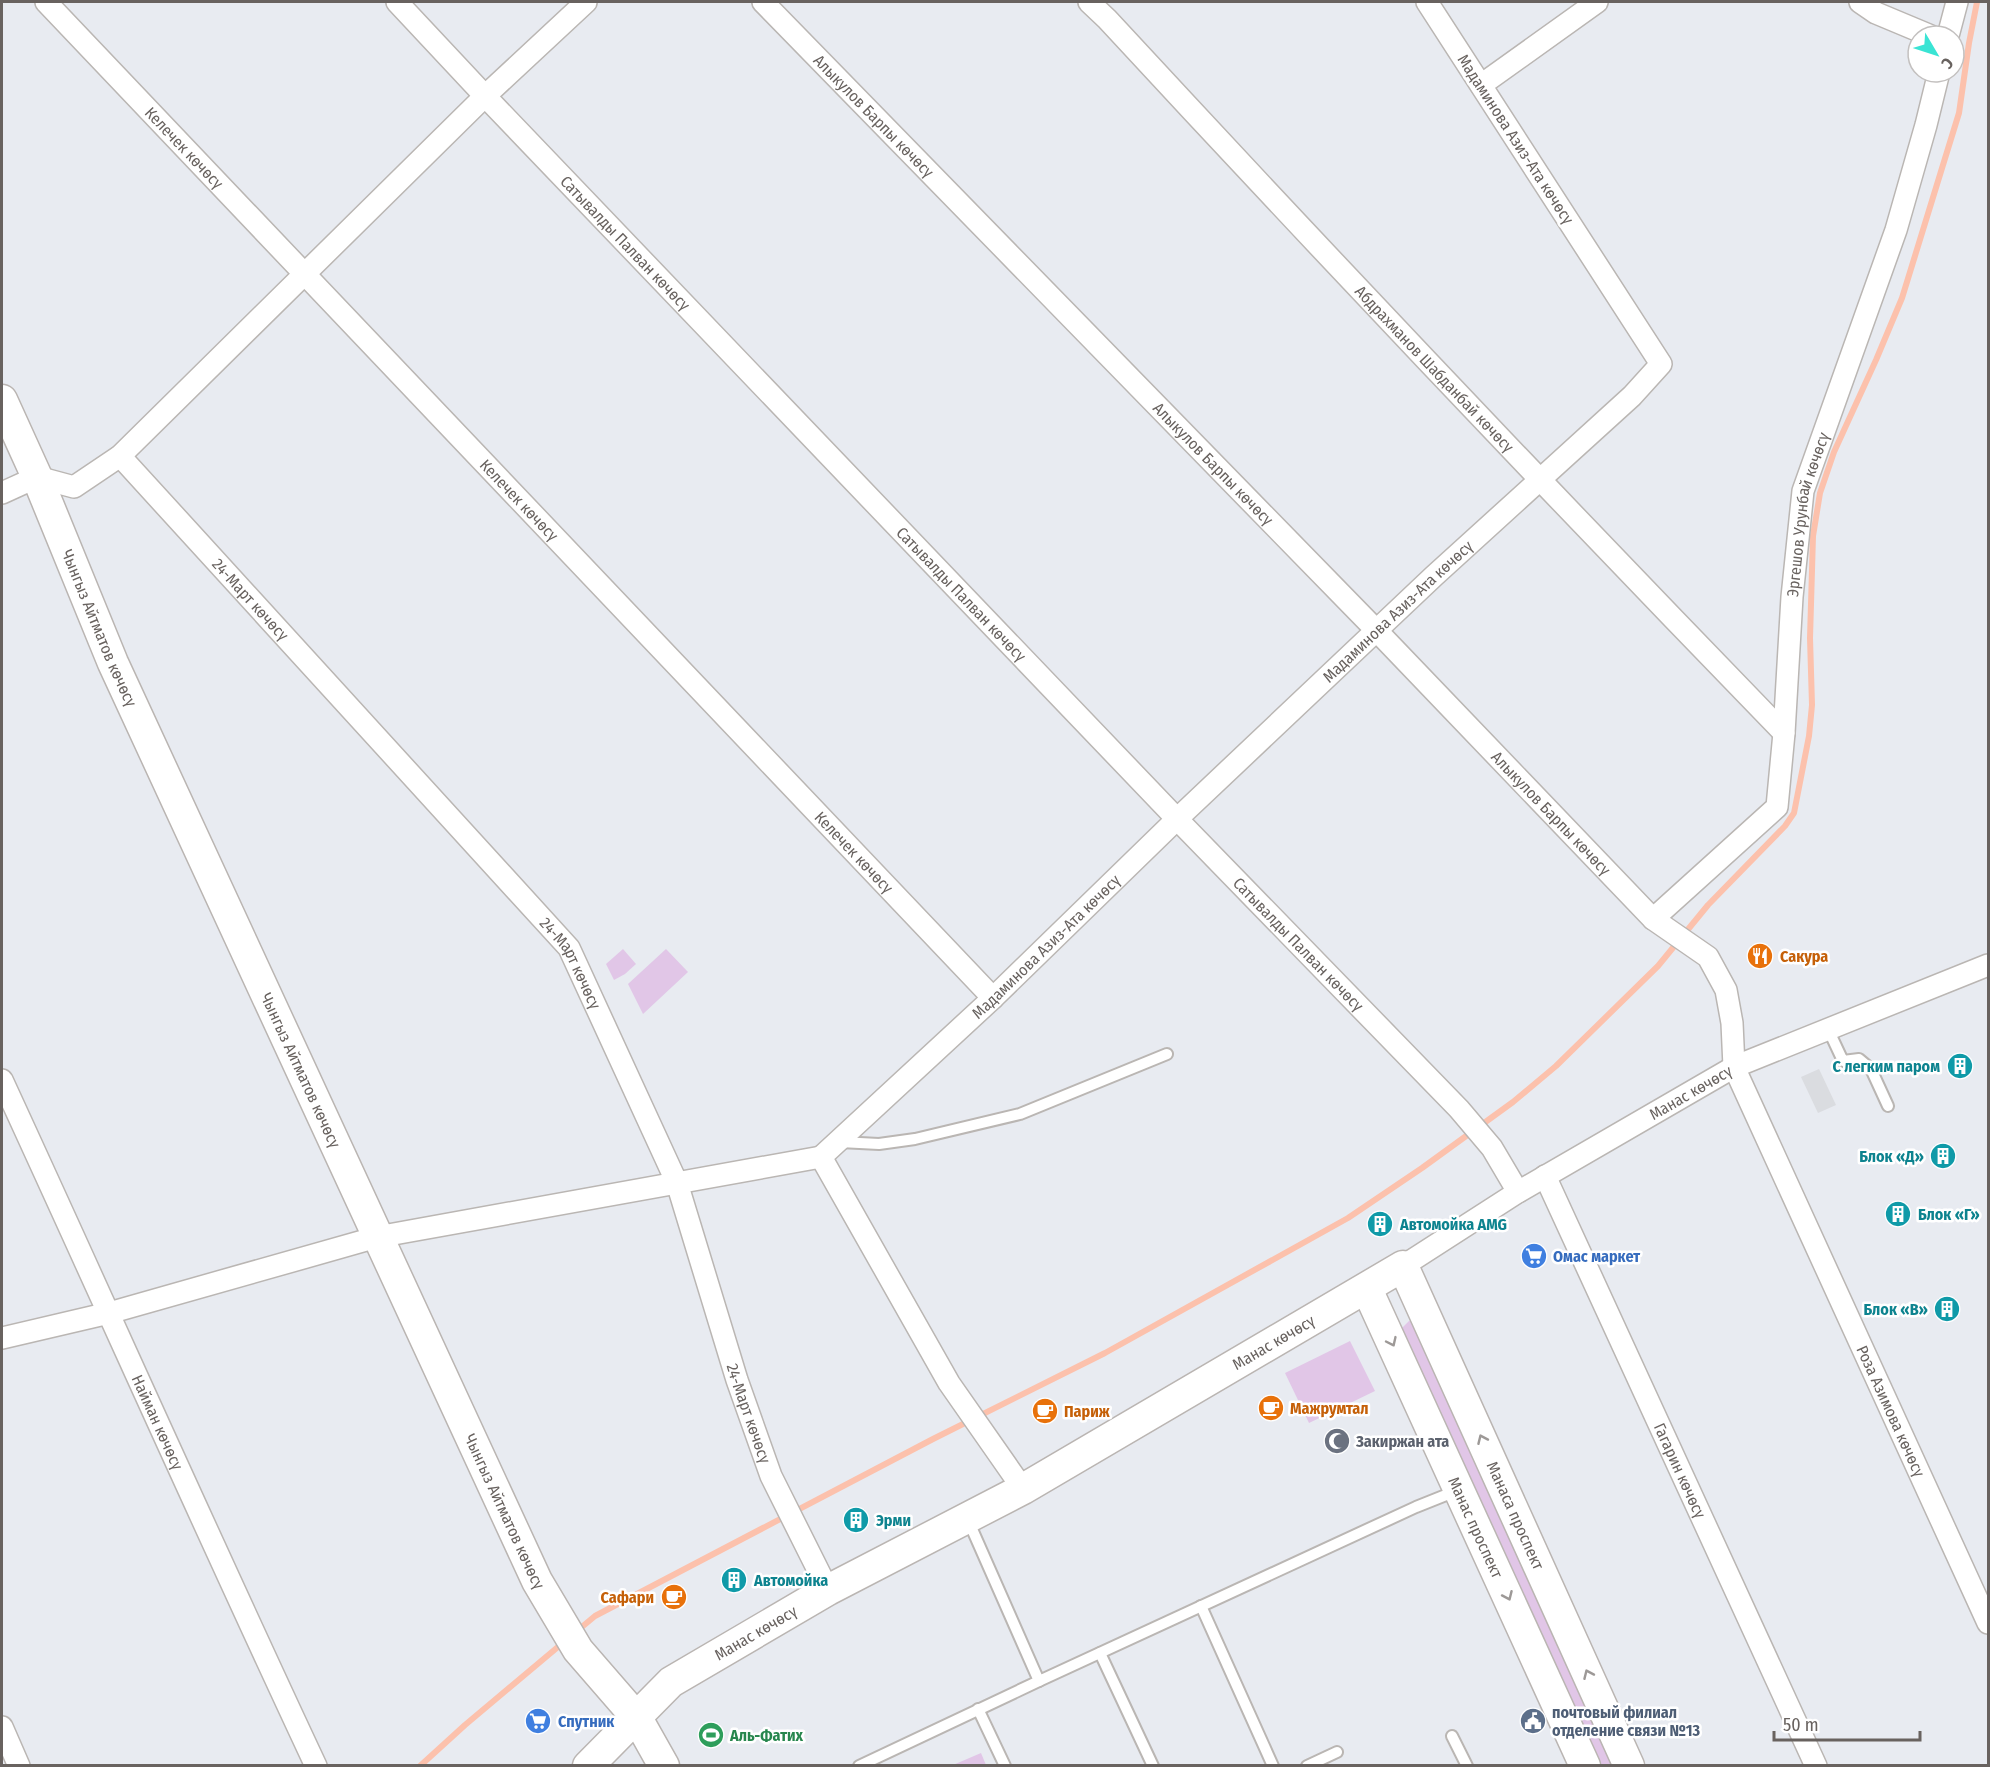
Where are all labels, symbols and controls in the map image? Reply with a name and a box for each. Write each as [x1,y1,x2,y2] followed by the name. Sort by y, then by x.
[1906,24,1966,84] north arrow
[810,51,938,181] street label: Алыкулов Барпы көчөсү
[1454,51,1578,228] street label: Мадаминова Азиз-Ата көчөсү
[1937,54,1957,73] text: С
[141,103,227,193] street label: Келечек көчөсү
[556,172,694,314] street label: Сатывалды Палван көчөсү
[1351,282,1518,456] street label: Абдрахманов Шабданбай көчөсү
[1149,399,1277,529] street label: Алыкулов Барпы көчөсү
[1783,430,1833,598] street label: Эргешов Урунбай көчөсү
[476,455,562,545] street label: Келечек көчөсү
[892,523,1030,665] street label: Сатывалды Палван көчөсү
[1319,537,1477,686] street label: Мадаминова Азиз-Ата көчөсү
[58,547,141,710] street label: Чынгыз Айтматов көчөсү
[208,555,293,645] street label: 24-Март көчөсү
[1487,748,1615,879] street label: Алыкулов Барпы көчөсү
[811,808,897,897] street label: Келечек көчөсү
[968,871,1124,1023] street label: Мадаминова Азиз-Ата көчөсү
[1229,874,1367,1015] street label: Сатывалды Палван көчөсү
[536,914,605,1012] street label: 24-Март көчөсү
[1745,941,1775,971] restaurant icon: Сакура
[1780,947,1828,966] place label: Сакура
[257,990,345,1151] street label: Чынгыз Айтматов көчөсү
[1945,1051,1975,1081] building icon: С легким паром
[1832,1057,1940,1076] place label: С легким паром
[1646,1061,1735,1124] street label: Манас көчөсү
[1928,1141,1958,1171] building icon: Блок «Д»
[1859,1147,1924,1166] place label: Блок «Д»
[1883,1199,1913,1229] building icon: Блок «Г»
[1918,1205,1980,1224] place label: Блок «Г»
[1365,1209,1395,1239] building icon: Автомойка AMG
[1399,1215,1507,1234] place label: Автомойка AMG
[1519,1241,1549,1271] supermarket icon: Омас маркет
[1553,1247,1640,1266] place label: Омас маркет
[1932,1294,1962,1324] building icon: Блок «В»
[1864,1300,1928,1319] place label: Блок «В»
[1229,1311,1318,1374] street label: Манас көчөсү
[1384,1336,1396,1347] one-way arrow
[1852,1342,1929,1480] street label: Роза Азимова көчөсү
[723,1361,775,1466] street label: 24-Март көчөсү
[128,1372,187,1473] street label: Найман көчөсү
[1256,1393,1286,1423] cafe icon: Мажрумтал
[1030,1396,1060,1426] cafe icon: Париж
[1290,1399,1369,1418] place label: Мажрумтал
[1064,1402,1110,1421] place label: Париж
[1650,1420,1710,1521] street label: Гагарин көчөсү
[1322,1426,1352,1456] mosque icon: Закиржан ата
[460,1431,549,1593] street label: Чынгыз Айтматов көчөсү
[1355,1432,1449,1451] place label: Закиржан ата
[1477,1434,1489,1445] one-way arrow
[1483,1459,1548,1573] street label: Манаса проспект
[1444,1474,1507,1581] street label: Манас проспект
[841,1505,871,1535] building icon: Эрми
[876,1511,911,1530] place label: Эрми
[719,1565,749,1595] building icon: Автомойка
[753,1571,828,1590] place label: Автомойка
[659,1582,689,1612] cafe icon: Сафари
[601,1588,654,1607] place label: Сафари
[1501,1589,1513,1600] one-way arrow
[711,1601,800,1664] street label: Манас көчөсү
[1583,1669,1595,1680] one-way arrow
[1552,1703,1701,1740] place label: почтовый филиал отделение связи №13
[1774,1704,1920,1742] scale bar
[523,1706,553,1736] supermarket icon: Спутник
[1518,1706,1548,1736] public building icon: почтовый филиал отделение связи №13
[558,1712,615,1731] place label: Спутник
[1783,1714,1819,1736] text: 50 m
[696,1720,726,1750] sports icon: Аль-Фатих
[729,1726,804,1745] place label: Аль-Фатих

